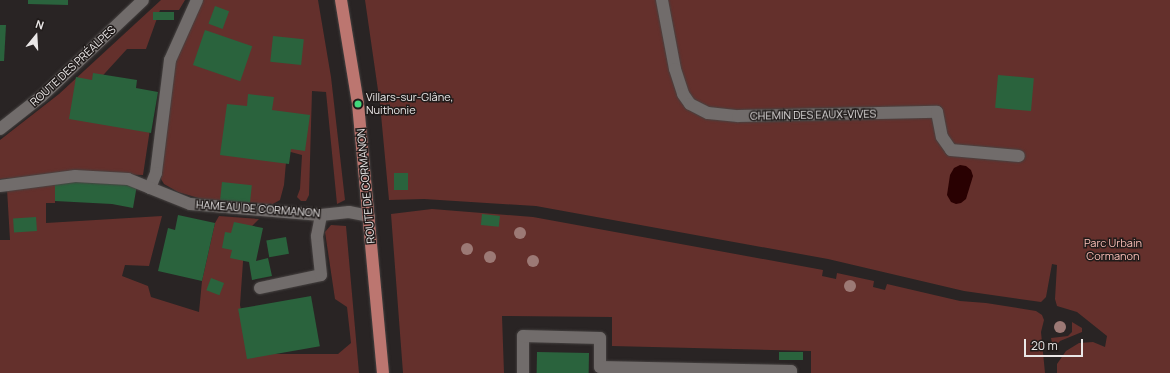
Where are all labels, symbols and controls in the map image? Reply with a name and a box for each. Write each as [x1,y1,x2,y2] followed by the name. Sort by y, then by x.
[16,16,56,56] north arrow
[34,16,46,32] text: N
[28,23,118,109] street label: ROUTE DES PRÉALPES
[366,91,453,117] place label: Villars-sur-Glâne, Nuithonie
[353,99,363,109] marker: Villars-sur-Glâne, Nuithonie
[750,107,876,123] street label: CHEMIN DES EAUX-VIVES
[354,128,378,244] street label: ROUTE DE CORMANON
[195,198,321,220] street label: HAMEAU DE CORMANON
[1084,237,1142,263] park label: Parc Urbain Cormanon
[1026,331,1085,357] scale bar
[1031,337,1058,354] text: 20 m

